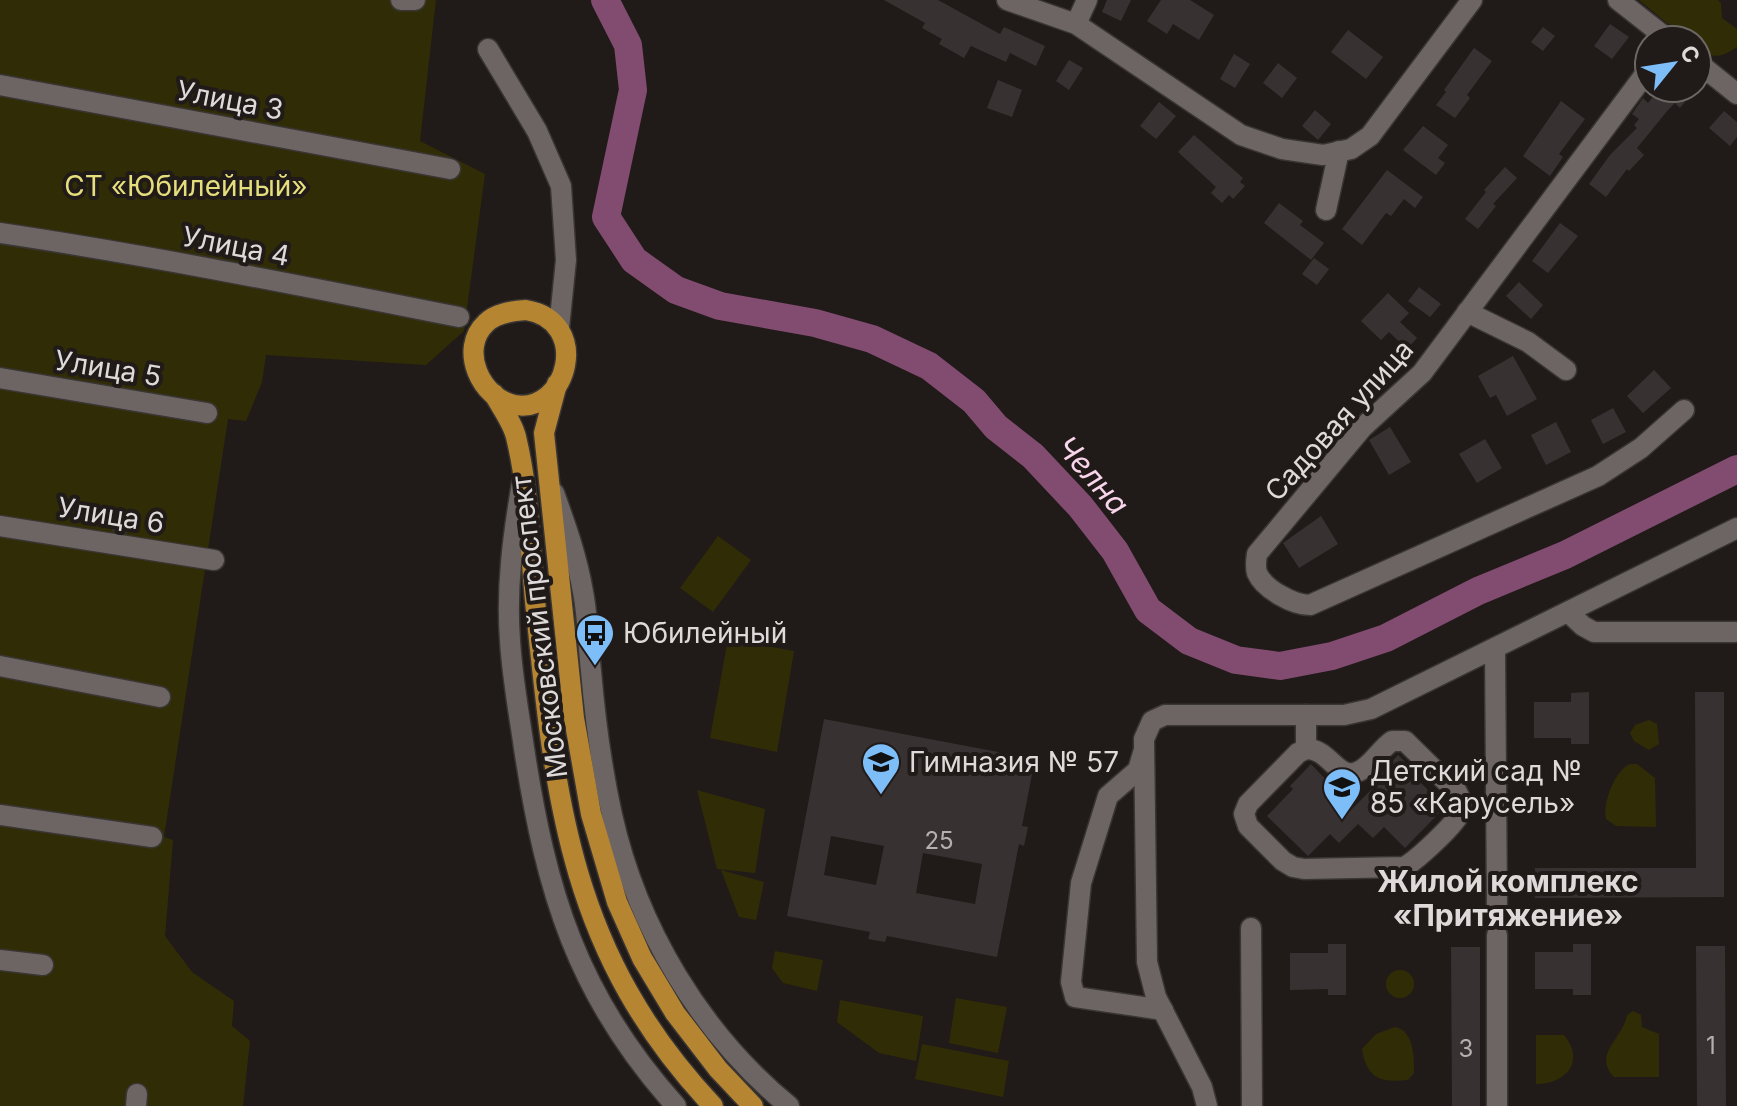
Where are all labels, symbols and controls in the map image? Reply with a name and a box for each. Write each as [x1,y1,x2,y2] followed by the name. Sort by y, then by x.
[1633,24,1713,104] north arrow
[1675,40,1706,68] text: С
[174,73,286,127] street label: Улица 3
[64,169,308,203] park label: СТ «Юбилейный»
[179,219,293,273] street label: Улица 4
[1258,332,1420,508] street label: Садовая улица
[52,343,164,393] street label: Улица 5
[1049,429,1137,521] water label: Челна
[504,474,574,780] street label: Московский проспект
[55,490,167,540] street label: Улица 6
[574,612,616,667] bus stop icon: Юбилейный
[623,616,787,650] place label: Юбилейный
[860,741,902,796] school or university icon: Гимназия № 57
[909,745,1119,779] place label: Гимназия № 57
[1370,754,1582,820] place label: Детский сад № 85 «Карусель»
[1321,766,1363,821] school or university icon: Детский сад № 85 «Карусель»
[924,826,954,855] house number: 25
[1377,863,1639,933] district label: Жилой комплекс «Притяжение»
[1706,1031,1716,1060] house number: 1
[1459,1034,1473,1063] house number: 3

